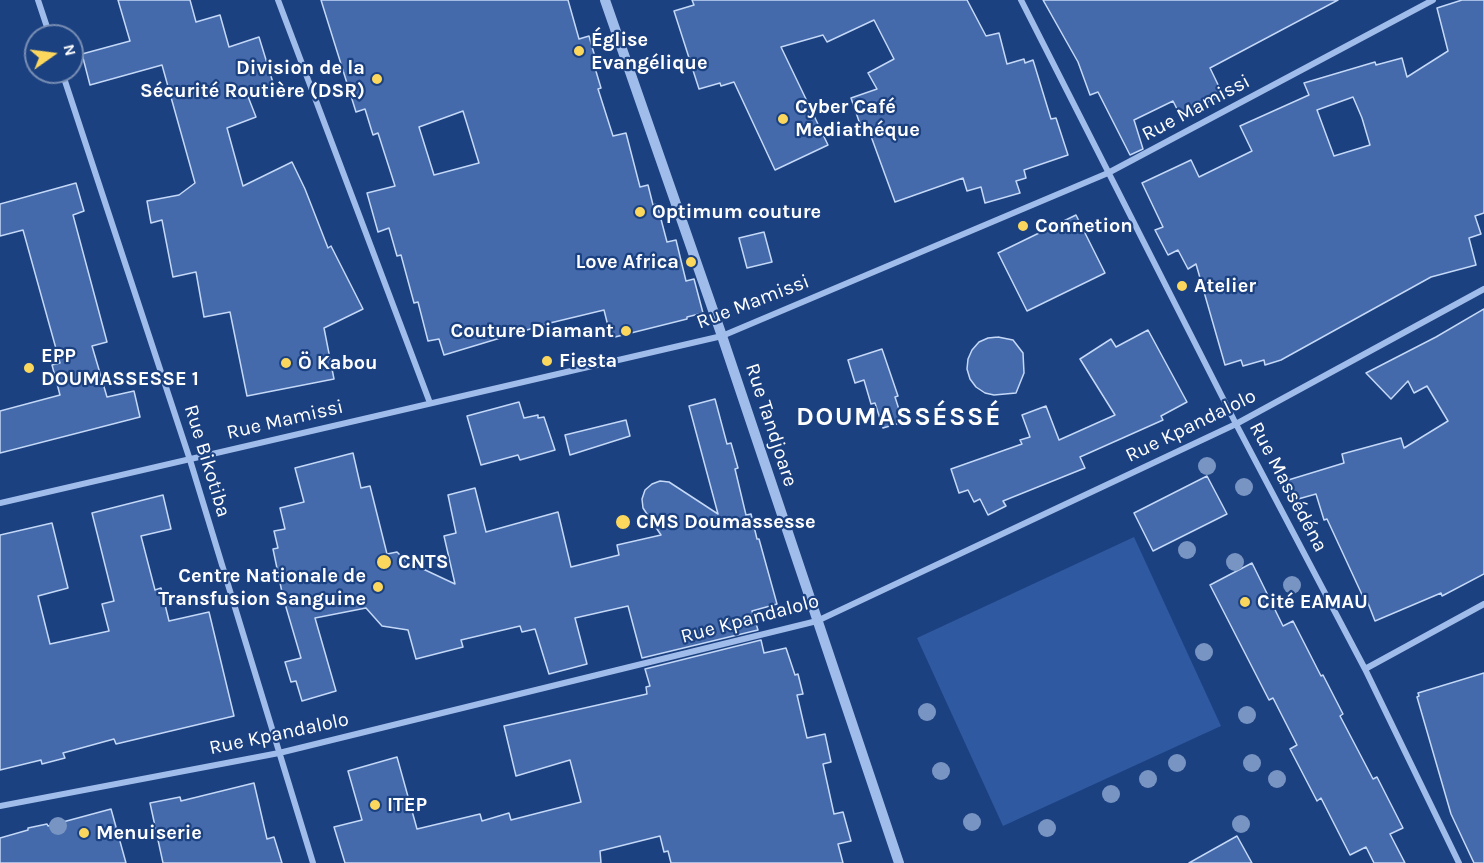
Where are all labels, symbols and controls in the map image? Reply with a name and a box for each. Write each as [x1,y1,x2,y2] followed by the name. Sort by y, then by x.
[24,24,84,84] north arrow
[591,28,707,75] place label: Église Evangélique
[59,42,81,58] text: N
[572,44,586,58] marker: Église Evangélique
[140,56,365,103] place label: Division de la Sécurité Routière (DSR)
[1138,69,1254,147] street label: Rue Mamissi
[370,72,384,86] marker: Division de la Sécurité Routière (DSR)
[795,95,920,142] place label: Cyber Café Mediathéque
[776,112,790,126] marker: Cyber Café Mediathéque
[652,200,821,224] place label: Optimum couture
[633,205,647,219] marker: Optimum couture
[1035,214,1133,238] place label: Connetion
[1016,219,1030,233] marker: Connetion
[575,250,679,274] place label: Love Africa
[684,255,698,269] marker: Love Africa
[693,269,813,335] street label: Rue Mamissi
[1194,274,1256,298] place label: Atelier
[1175,279,1189,293] marker: Atelier
[451,319,614,343] place label: Couture Diamant
[619,324,633,338] marker: Couture Diamant
[41,344,199,391] place label: EPP DOUMASSESSE 1
[559,349,617,373] place label: Fiesta
[298,351,378,375] place label: Ö Kabou
[540,354,554,368] marker: Fiesta
[279,356,293,370] marker: Ö Kabou
[740,360,802,490] street label: Rue Tandjoare
[22,361,36,375] marker: EPP DOUMASSESSE 1
[1122,384,1260,468] street label: Rue Kpandalolo
[224,395,346,445] street label: Rue Mamissi
[179,402,235,520] street label: Rue Bikotiba
[796,402,1002,434] district label: DOUMASSÉSSÉ
[1244,418,1332,556] street label: Rue Massédéna
[636,510,816,534] place label: CMS Doumassesse
[614,513,632,531] marker: CMS Doumassesse
[398,550,448,574] place label: CNTS
[375,553,393,571] marker: CNTS
[158,564,366,611] place label: Centre Nationale de Transfusion Sanguine
[371,580,385,594] marker: Centre Nationale de Transfusion Sanguine
[678,589,822,649] street label: Rue Kpandalolo
[1257,590,1368,614] place label: Cité EAMAU
[1238,595,1252,609] marker: Cité EAMAU
[207,707,351,761] street label: Rue Kpandalolo
[387,793,427,817] place label: ITEP
[368,798,382,812] marker: ITEP
[96,821,202,845] place label: Menuiserie
[77,826,91,840] marker: Menuiserie

